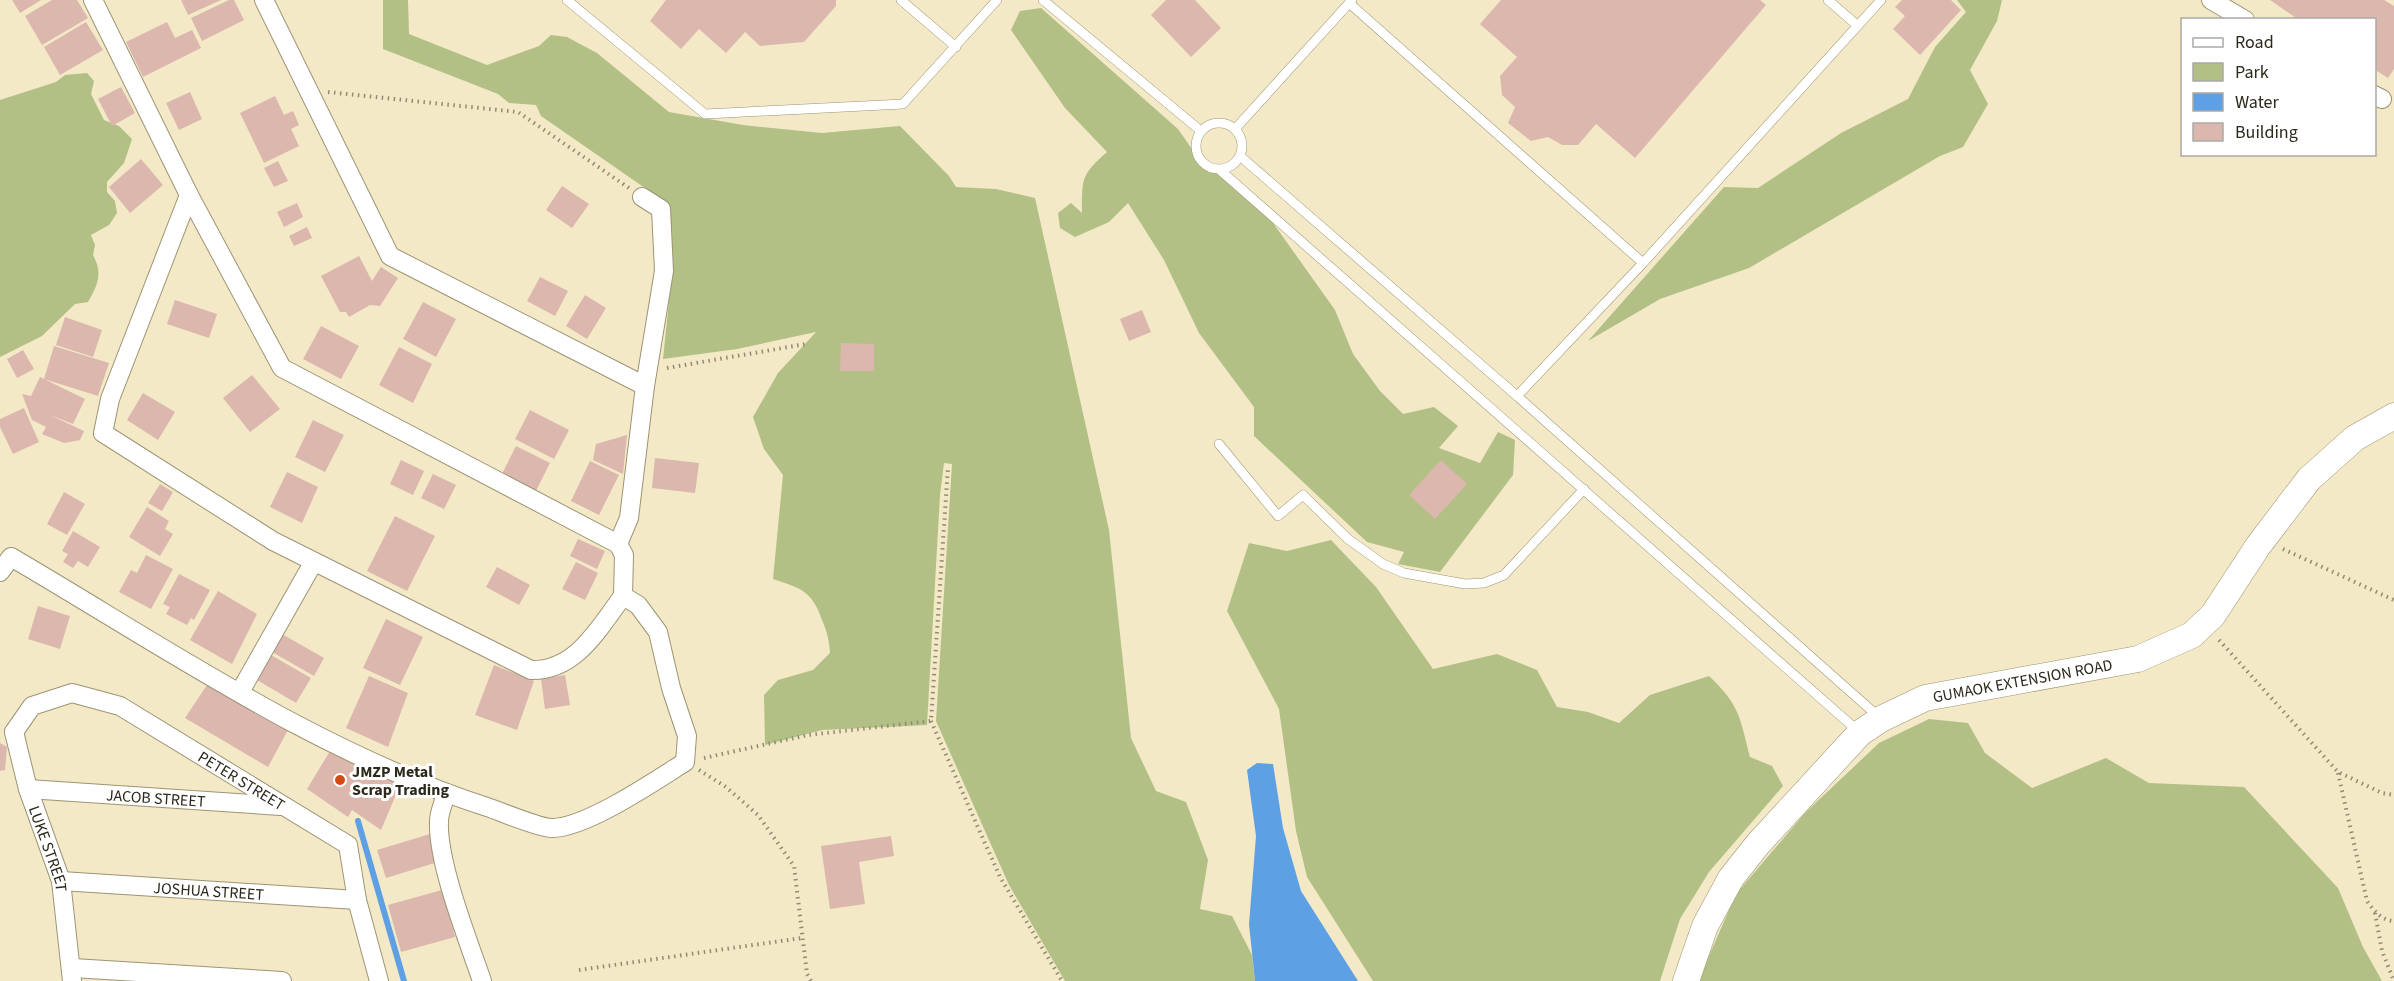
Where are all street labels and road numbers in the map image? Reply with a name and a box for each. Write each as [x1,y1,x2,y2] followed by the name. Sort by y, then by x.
[1931,654,2114,708] street label: GUMAOK EXTENSION ROAD
[194,746,289,816] street label: PETER STREET
[105,784,206,813] street label: JACOB STREET
[23,803,72,893] street label: LUKE STREET
[153,877,265,906] street label: JOSHUA STREET

